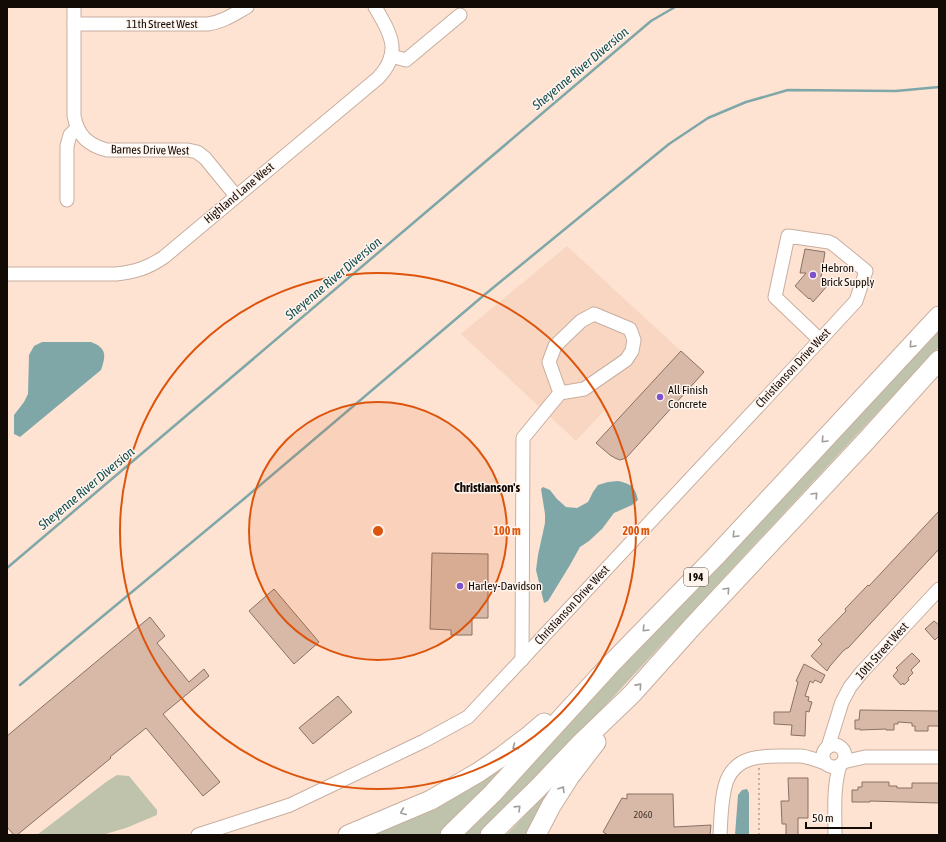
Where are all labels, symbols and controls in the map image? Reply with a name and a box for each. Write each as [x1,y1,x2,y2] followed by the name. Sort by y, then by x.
[126,17,198,31] street label: 11th Street West
[529,23,632,113] water label: Sheyenne River Diversion
[111,142,190,158] street label: Barnes Drive West
[201,159,277,226] street label: Highland Lane West
[282,233,385,323] water label: Sheyenne River Diversion
[821,261,875,289] place label: Hebron Brick Supply
[808,270,818,280] marker: Hebron Brick Supply
[753,325,834,410] street label: Christianson Drive West
[910,340,917,348] one-way arrow
[668,383,708,411] place label: All Finish Concrete
[655,392,665,402] marker: All Finish Concrete
[821,435,829,443] one-way arrow
[35,443,138,533] water label: Sheyenne River Diversion
[454,480,520,495] district label: Christianson's
[810,492,818,500] one-way arrow
[371,524,385,538] centre of rings
[493,524,521,538] text: 100 m
[622,524,650,538] text: 200 m
[733,530,740,538] one-way arrow
[532,562,613,647] street label: Christianson Drive West
[684,568,708,586] road number: I 94
[468,579,542,593] place label: Harley-Davidson
[455,581,465,591] marker: Harley-Davidson
[722,587,729,595] one-way arrow
[853,619,912,682] street label: 10th Street West
[642,624,650,632] one-way arrow
[635,683,642,691] one-way arrow
[512,742,519,749] one-way arrow
[557,786,565,793] one-way arrow
[806,804,871,830] scale bar
[513,805,521,813] one-way arrow
[399,807,407,815] one-way arrow
[634,809,653,820] house number: 2060
[812,811,834,825] text: 50 m

